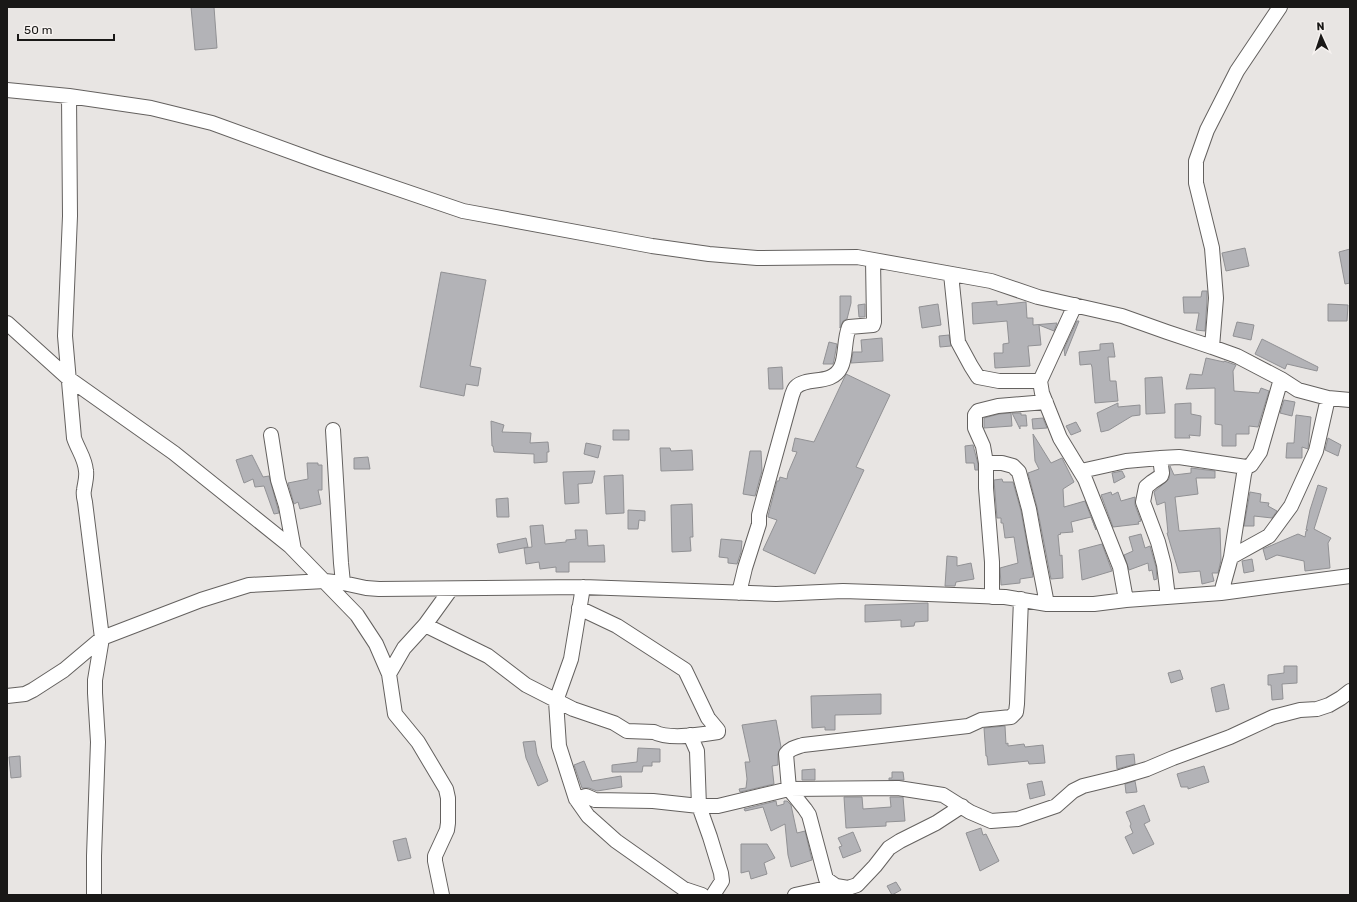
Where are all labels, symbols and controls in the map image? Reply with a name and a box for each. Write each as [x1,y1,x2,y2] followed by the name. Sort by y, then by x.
[18,16,114,42] scale bar
[1301,16,1341,56] north arrow
[1316,20,1325,33] text: N
[24,23,52,37] text: 50 m

